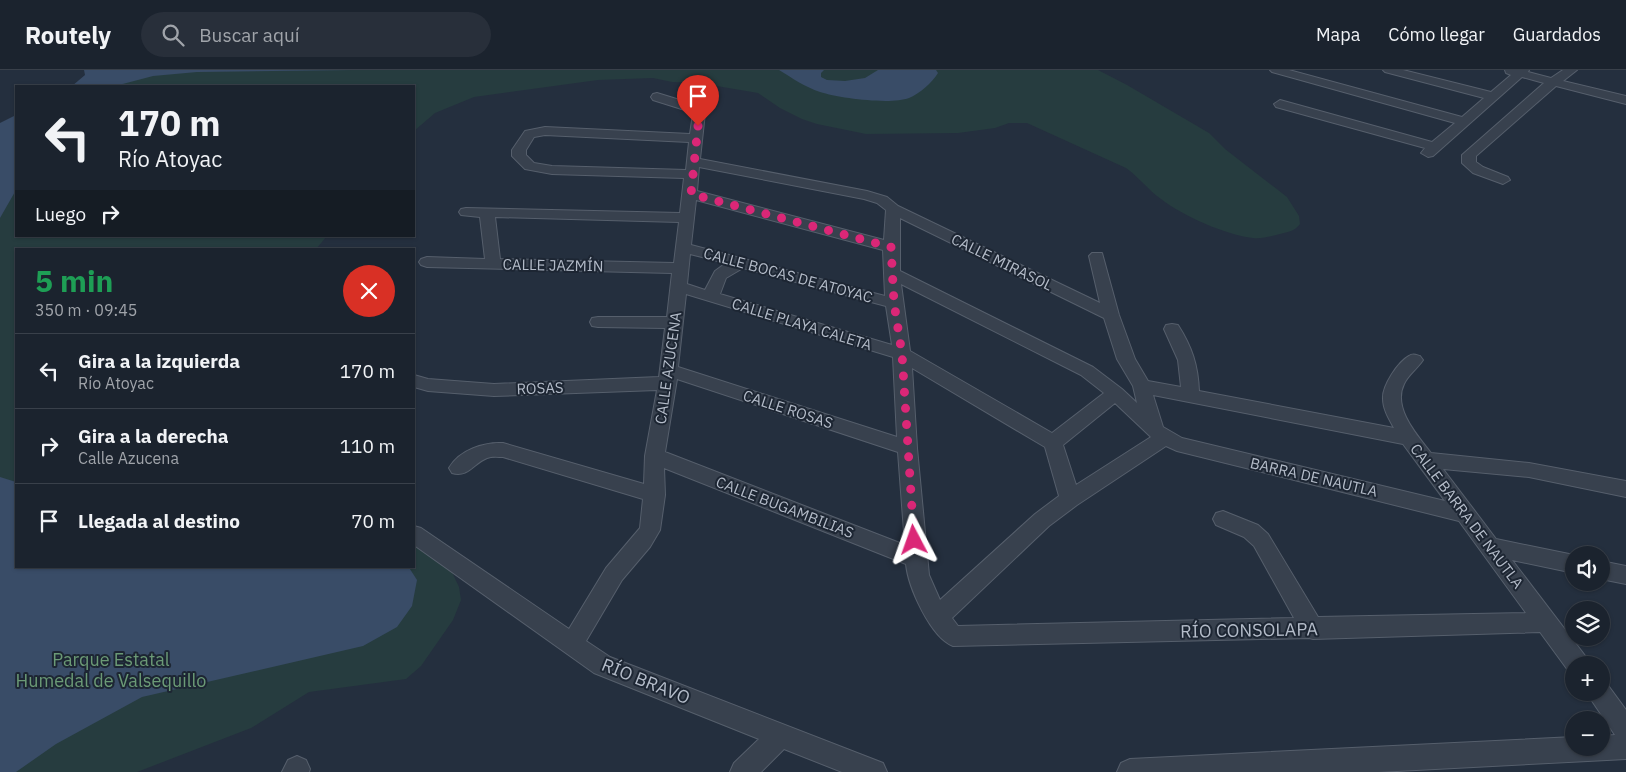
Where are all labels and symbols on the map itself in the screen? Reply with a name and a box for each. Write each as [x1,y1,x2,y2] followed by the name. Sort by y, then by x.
[677,75,719,126] pin
[948,229,1056,295] street label: CALLE MIRASOL
[701,243,875,307] street label: CALLE BOCAS DE ATOYAC
[502,255,604,275] street label: CALLE JAZMÍN
[730,294,875,354] street label: CALLE PLAYA CALETA
[651,310,685,425] street label: CALLE AZUCENA
[516,378,564,398] street label: ROSAS
[741,386,835,432] street label: CALLE ROSAS
[1406,440,1528,592] street label: CALLE BARRA DE NAUTLA
[1248,453,1380,501] street label: BARRA DE NAUTLA
[713,472,857,542] street label: CALLE BUGAMBILIAS
[887,513,939,565] position arrow
[1180,617,1319,643] street label: RÍO CONSOLAPA
[16,648,206,692] park label: Parque Estatal Humedal de Valsequillo
[598,653,694,709] street label: RÍO BRAVO

